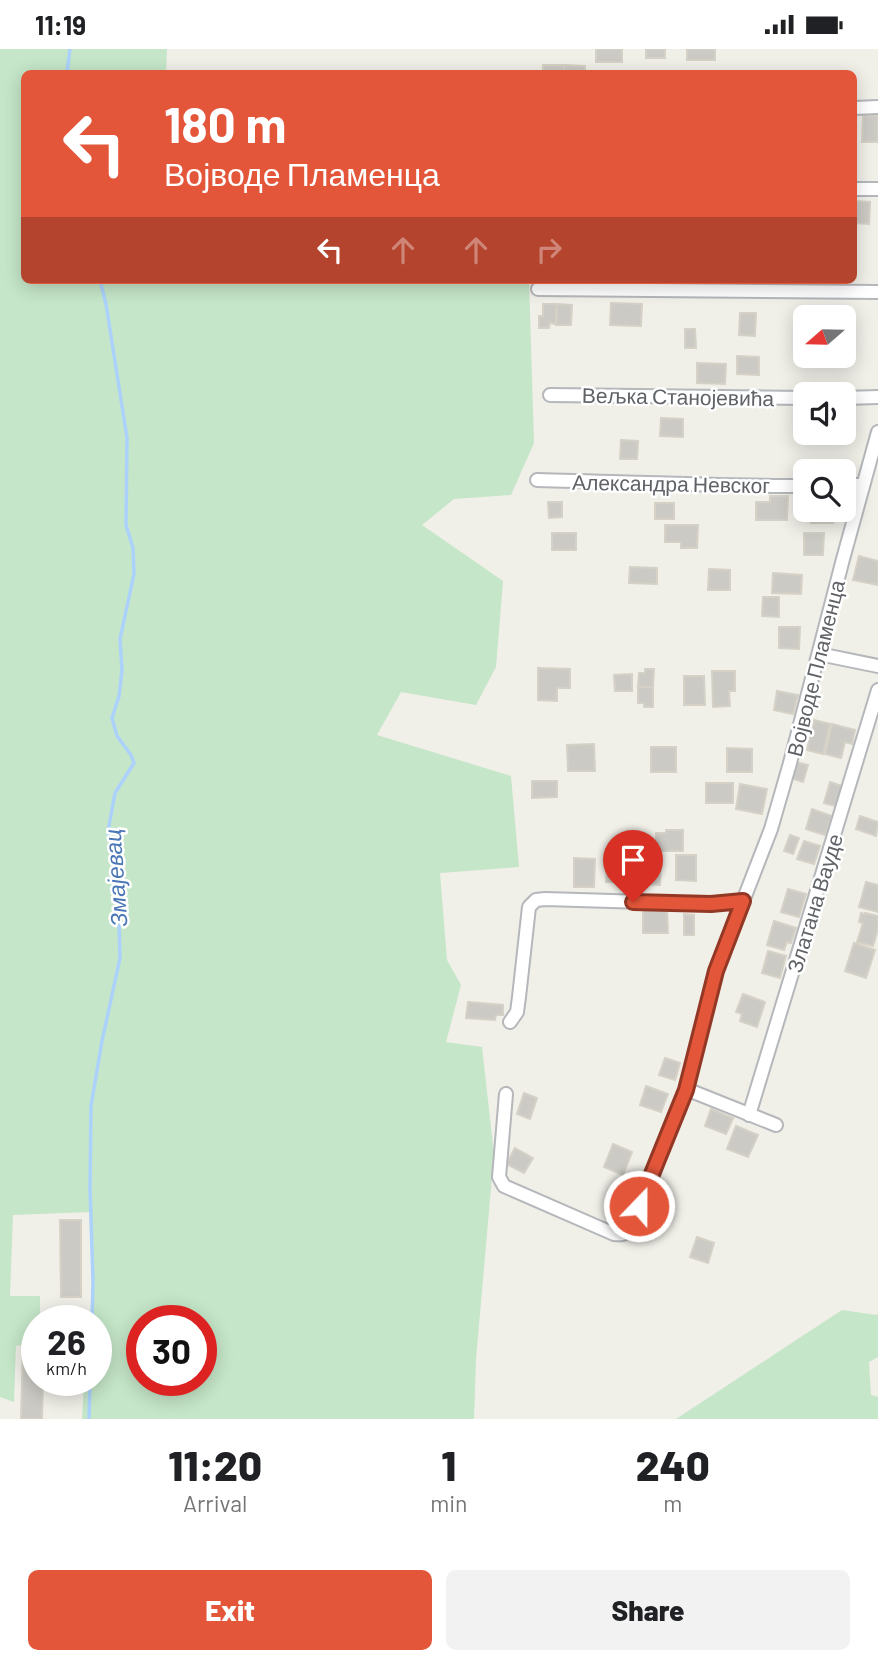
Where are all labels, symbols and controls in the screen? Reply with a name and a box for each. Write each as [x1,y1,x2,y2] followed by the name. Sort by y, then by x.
[35,9,86,40] text: 11:19
[164,94,287,153] text: 180 m
[49,98,140,189] icon: left
[164,154,440,192] text: Војводе Пламенца
[311,231,349,269] icon: left
[384,231,422,269] icon: ahead
[457,231,495,269] icon: ahead
[530,231,568,269] icon: right
[793,305,856,367] north arrow
[793,305,856,522] map controls
[582,382,775,410] street label: Вељка Станојевића
[793,382,856,445] button: sound
[793,459,856,522] button: search
[572,469,771,497] street label: Александра Невског
[781,577,849,759] street label: Војводе Пламенца
[98,828,132,928] water label: Змајевац
[603,830,663,902] pin
[781,831,847,975] street label: Златана Вауде
[614,841,652,879] icon: arrive
[602,1169,676,1243] position arrow
[126,1305,217,1396] speed limit sign: 30
[47,1320,86,1362] text: 26
[46,1357,87,1379] text: km/h
[168,1439,262,1489] text: 11:20
[441,1439,456,1489] text: 1
[636,1439,710,1489] text: 240
[183,1489,247,1517] text: Arrival
[430,1489,467,1517] text: min
[663,1489,682,1517] text: m
[28,1570,432,1650] button: Exit
[446,1570,850,1650] button: Share

